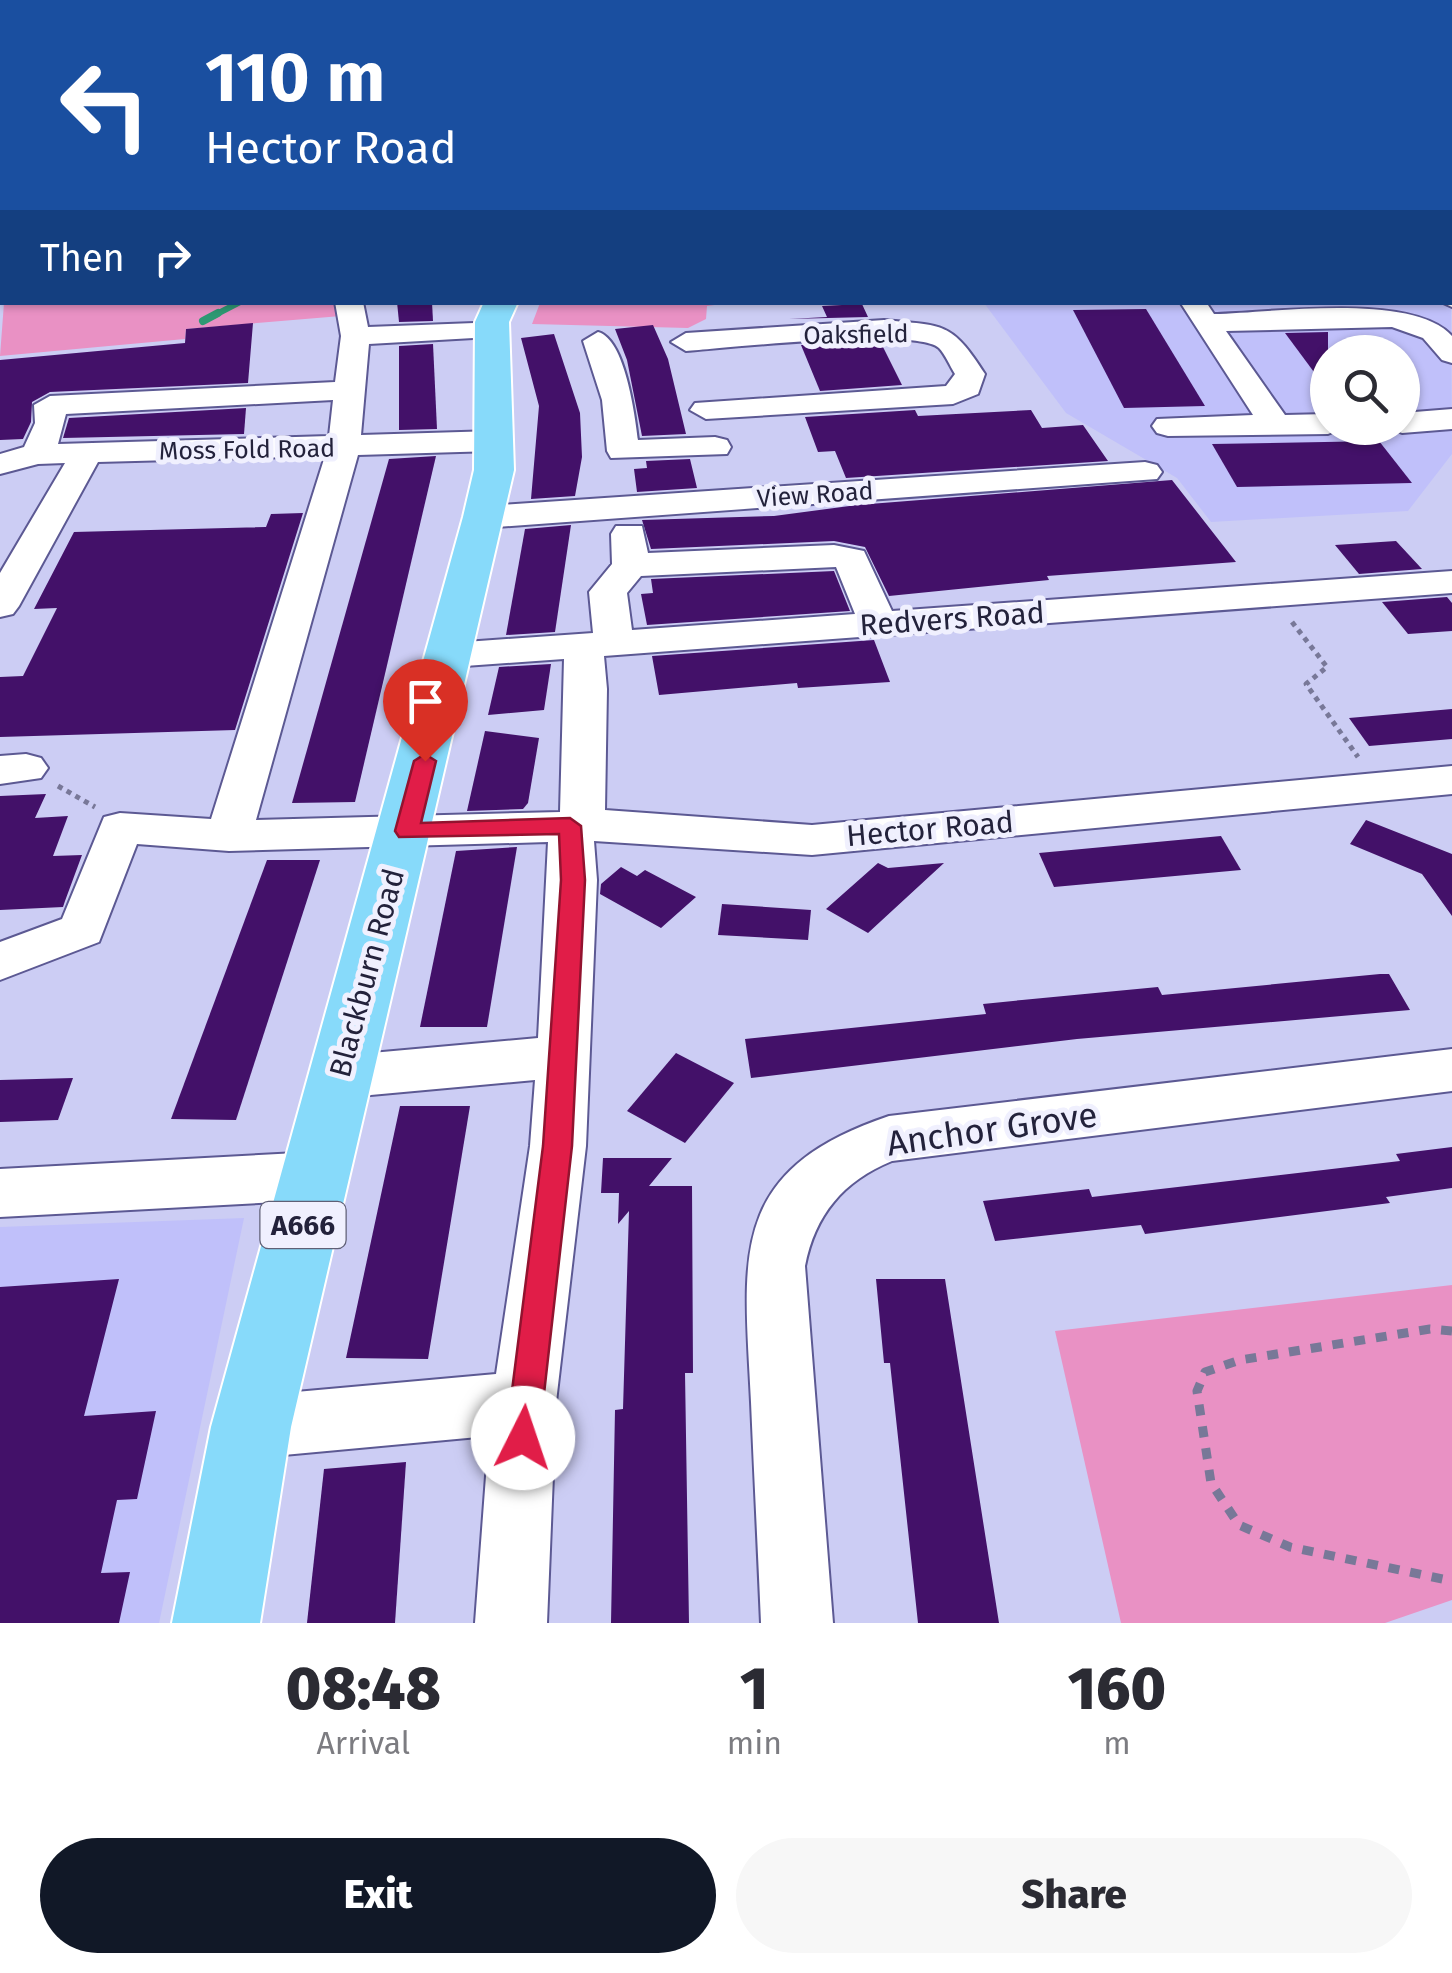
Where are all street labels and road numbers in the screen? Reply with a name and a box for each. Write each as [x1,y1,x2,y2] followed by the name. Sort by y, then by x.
[803,319,909,351] street label: Oaksfield
[159,433,335,467] street label: Moss Fold Road
[756,476,874,514] street label: View Road
[858,595,1046,643] street label: Redvers Road
[845,804,1015,854] street label: Hector Road
[322,865,412,1081] street label: Blackburn Road
[884,1093,1100,1165] street label: Anchor Grove
[260,1202,346,1248] road number: A666

